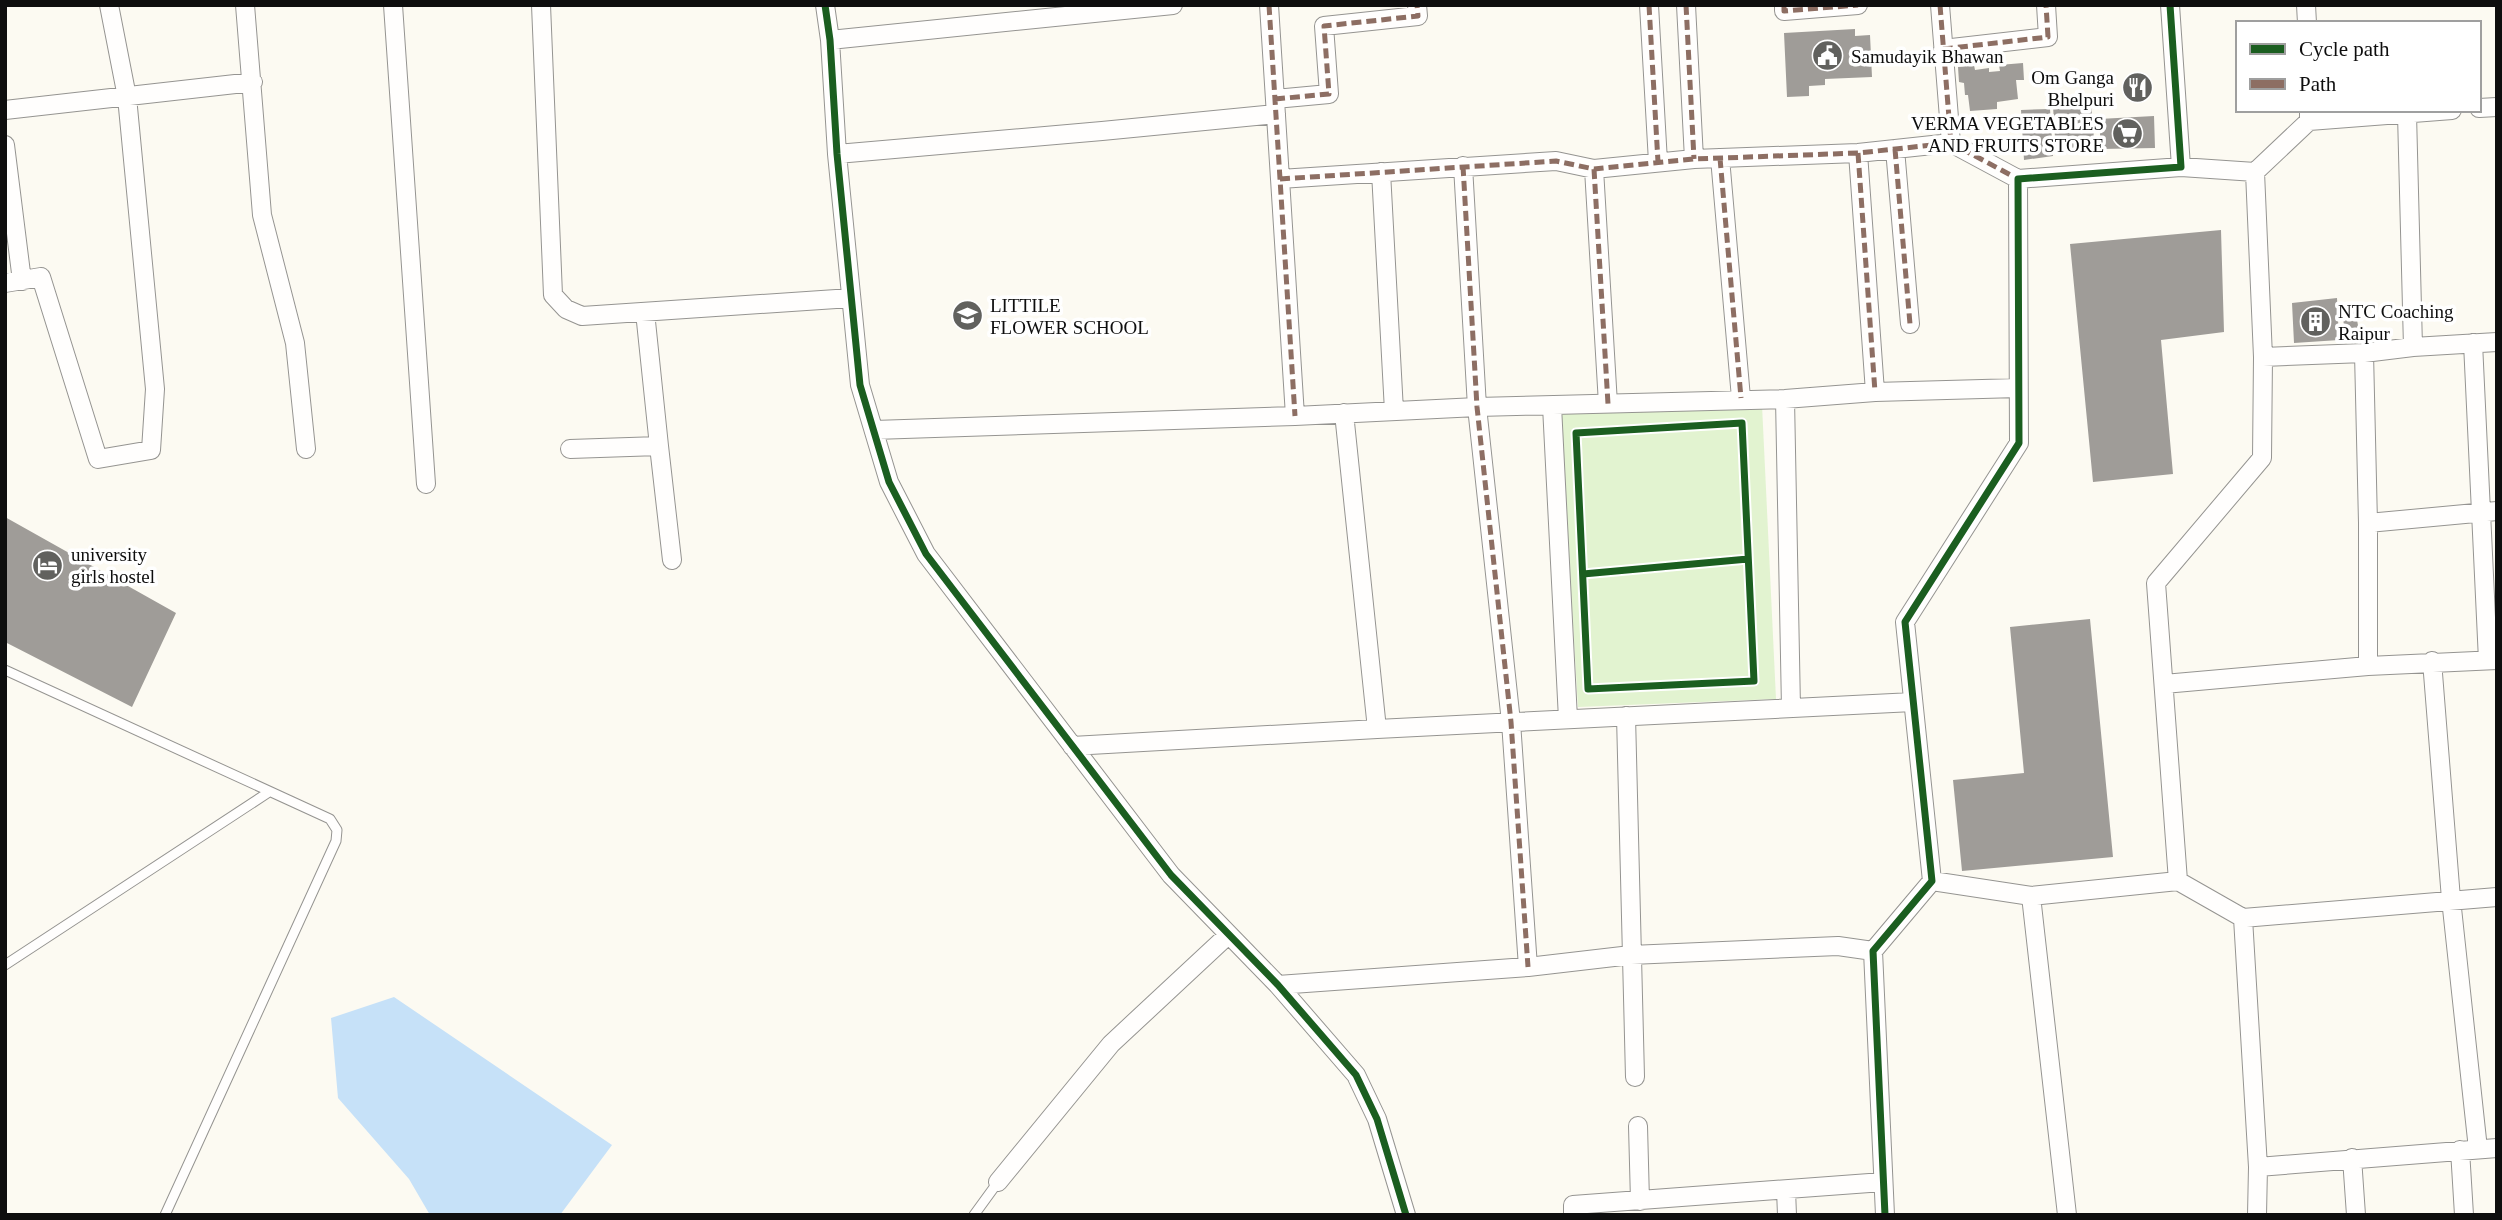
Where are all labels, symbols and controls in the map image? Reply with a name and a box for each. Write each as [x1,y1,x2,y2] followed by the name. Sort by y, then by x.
[2236,21,2481,112] legend
[2299,37,2390,61] text: Cycle path
[1811,39,1845,73] public building icon: Samudayik Bhawan
[1851,46,2004,67] place label: Samudayik Bhawan
[2031,67,2115,110] place label: Om Ganga Bhelpuri
[2120,71,2154,105] restaurant icon: Om Ganga Bhelpuri
[2299,72,2337,96] text: Path
[1911,113,2104,156] place label: VERMA VEGETABLES AND FRUITS STORE
[2110,117,2144,151] supermarket icon: VERMA VEGETABLES AND FRUITS STORE
[990,295,1149,338] place label: LITTILE FLOWER SCHOOL
[950,299,984,333] school or university icon: LITTILE FLOWER SCHOOL
[2338,301,2454,344] place label: NTC Coaching Raipur
[2298,305,2332,339] building icon: NTC Coaching Raipur
[71,544,155,587] place label: university girls hostel
[31,548,65,582] hotel icon: university girls hostel

